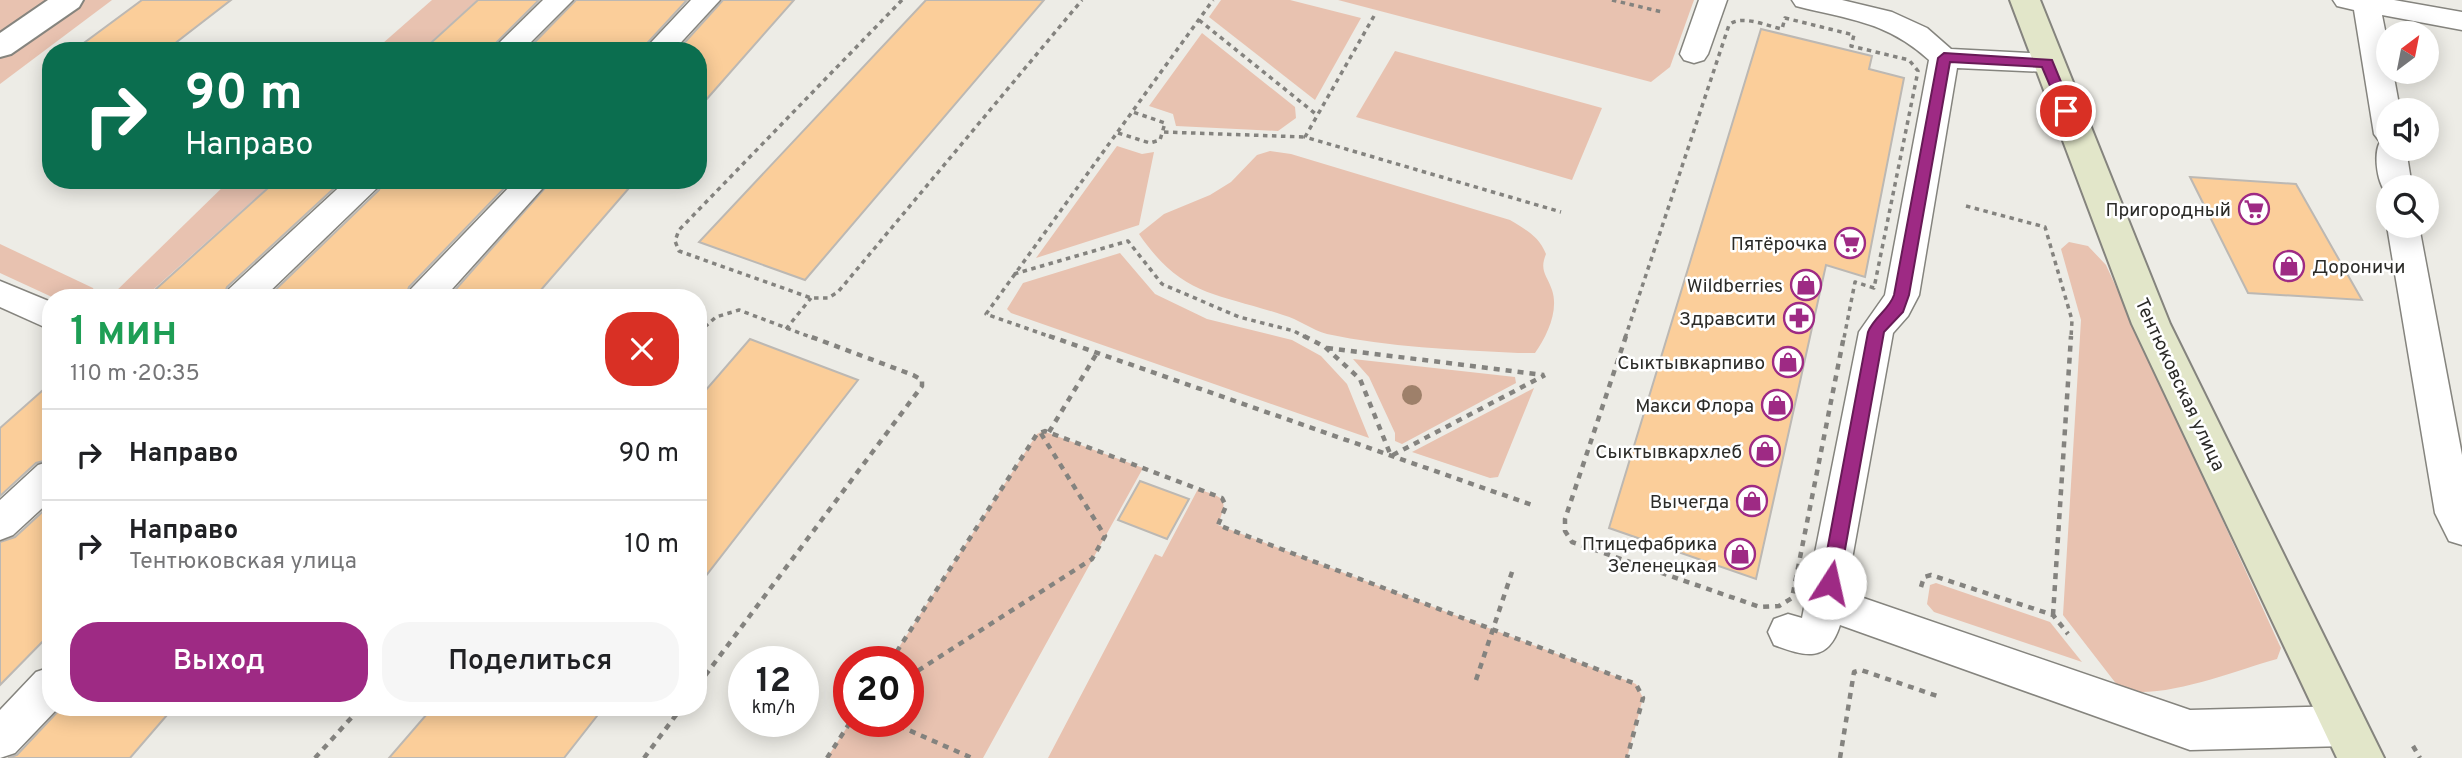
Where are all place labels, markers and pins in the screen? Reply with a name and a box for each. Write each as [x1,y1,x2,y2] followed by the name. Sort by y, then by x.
[2036,81,2096,141] pin
[2237,192,2271,226] supermarket icon: Пригородный
[2105,199,2231,223] place label: Пригородный
[1833,226,1867,260] supermarket icon: Пятёрочка
[1731,233,1827,257] place label: Пятёрочка
[2272,249,2306,283] shop icon: Дороничи
[2312,256,2405,280] place label: Дороничи
[1789,268,1823,302] shop icon: Wildberries
[1687,275,1783,299] place label: Wildberries
[1782,301,1816,335] pharmacy icon: Здравсити
[1679,308,1776,332] place label: Здравсити
[1771,345,1805,379] shop icon: Сыктывкарпиво
[1617,352,1765,376] place label: Сыктывкарпиво
[1760,388,1794,422] shop icon: Макси Флора
[1635,395,1754,419] place label: Макси Флора
[1748,434,1782,468] shop icon: Сыктывкархлеб
[1595,441,1742,465] place label: Сыктывкархлеб
[1735,484,1769,518] shop icon: Вычегда
[1650,491,1729,515] place label: Вычегда
[1582,533,1717,579] place label: Птицефабрика Зеленецкая
[1723,537,1757,571] shop icon: Птицефабрика Зеленецкая

